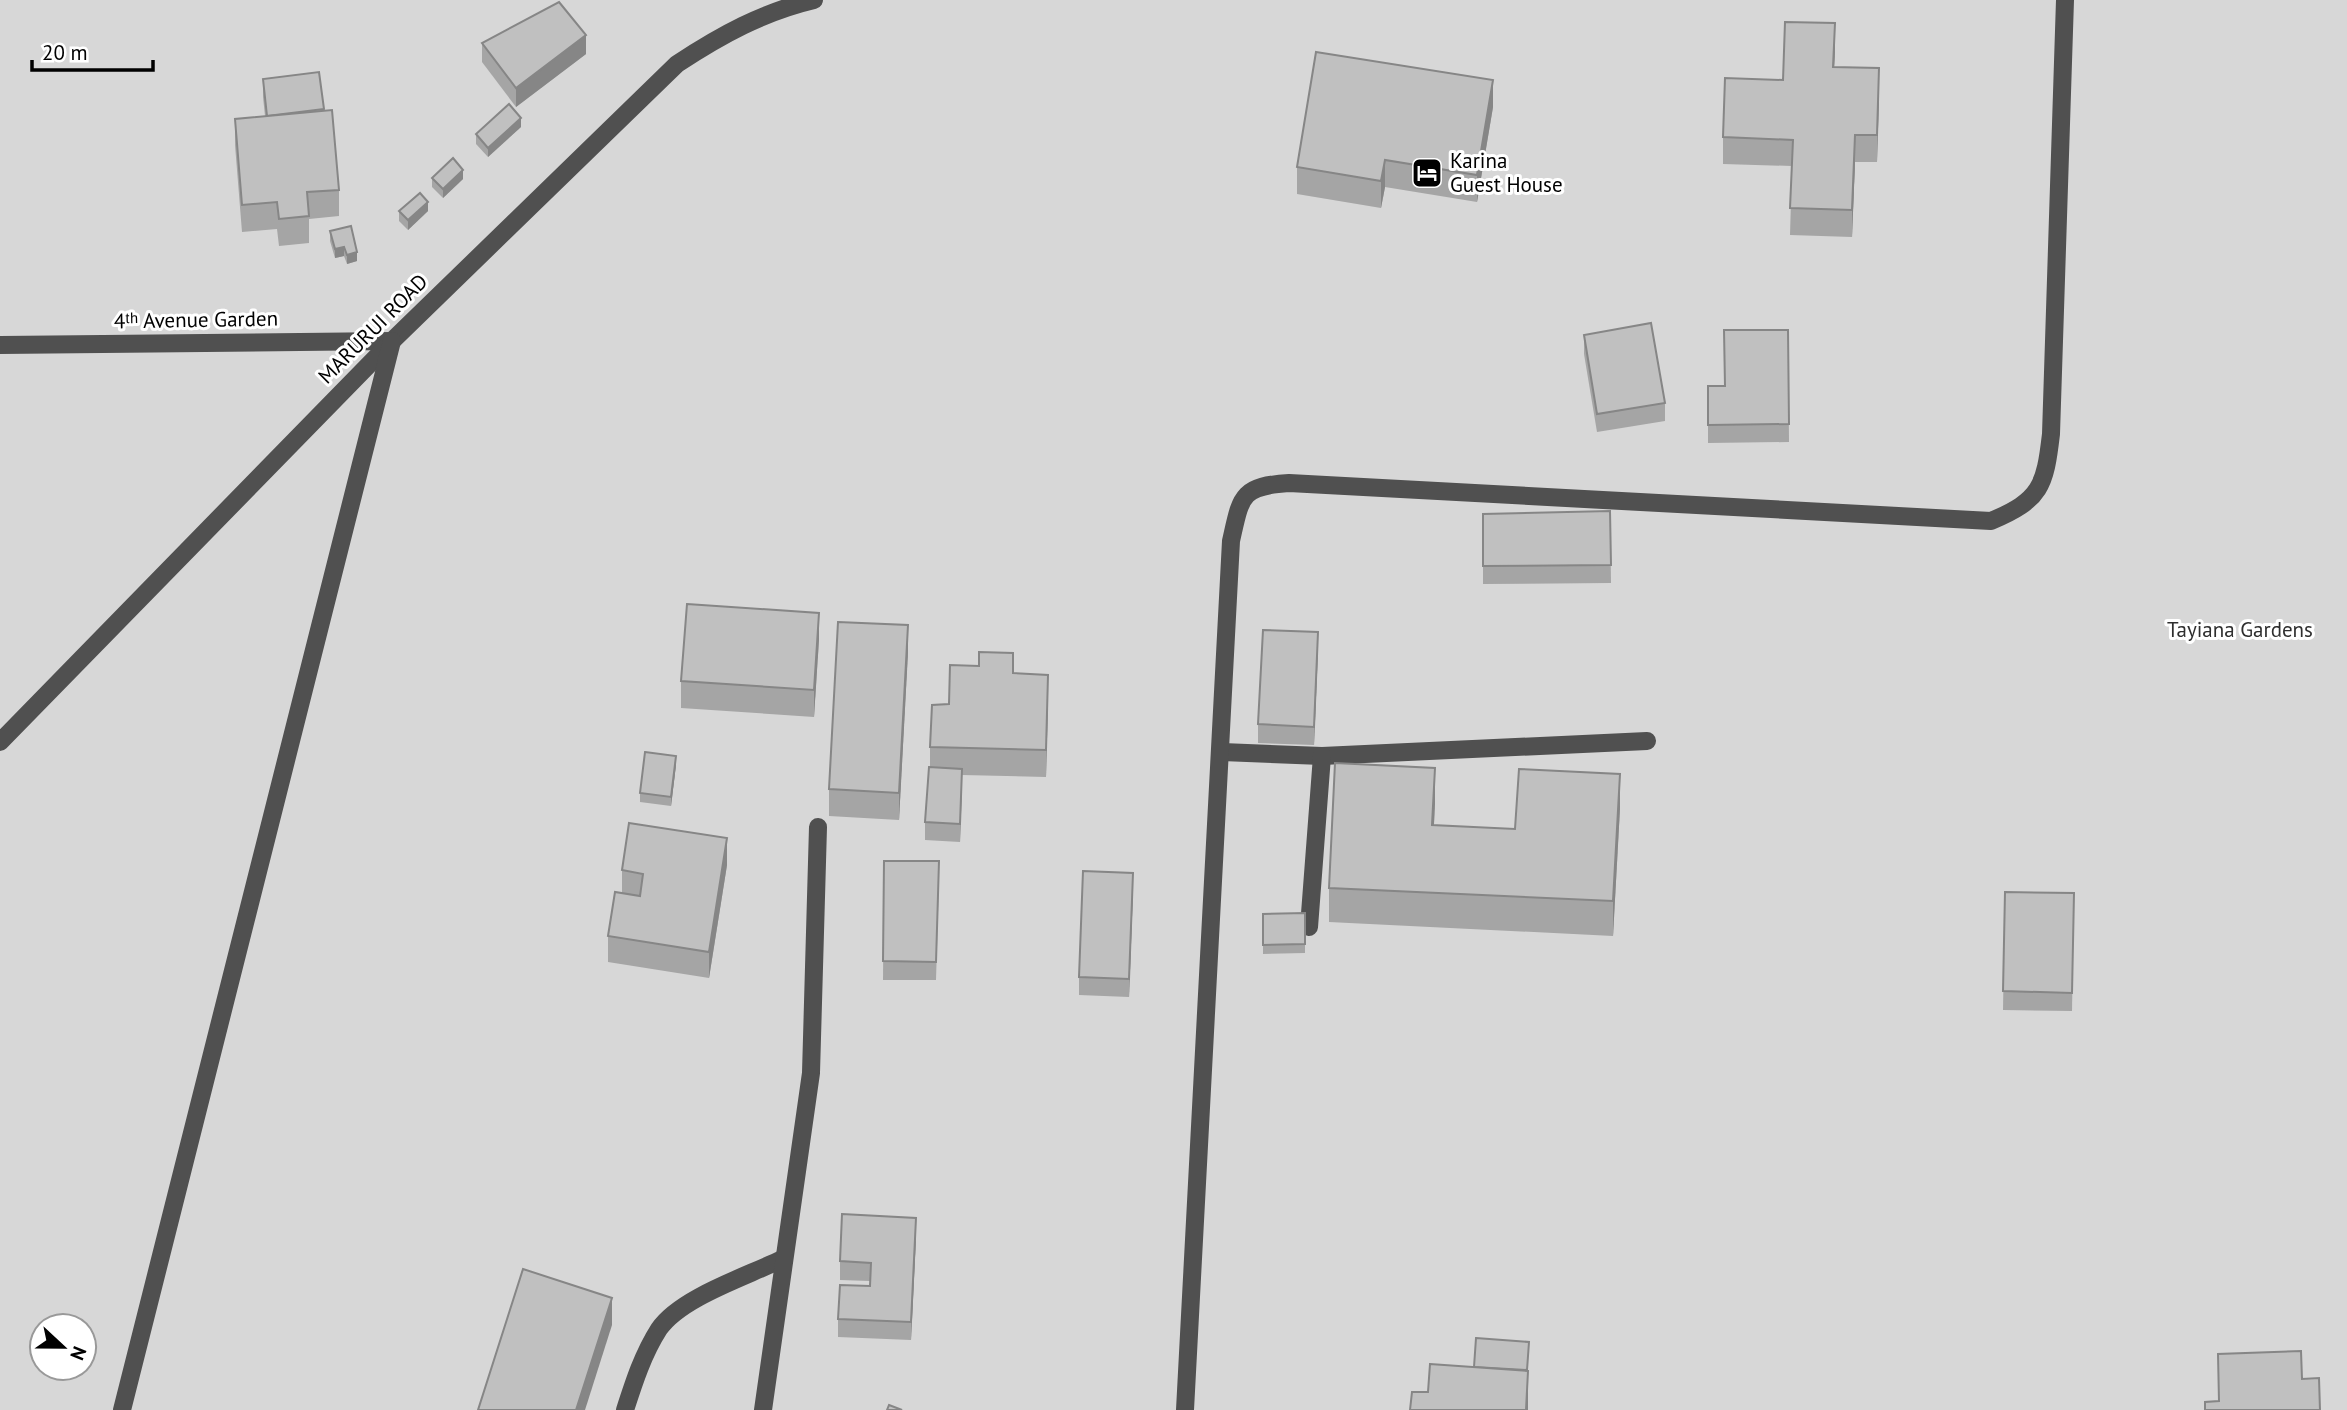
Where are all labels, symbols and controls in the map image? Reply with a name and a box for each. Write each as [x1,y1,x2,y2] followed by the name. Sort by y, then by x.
[32,28,152,72] scale bar
[42,39,88,66] text: 20 m
[1450,147,1563,198] place label: Karina Guest House
[1410,156,1444,190] hotel icon: Karina Guest House
[312,268,433,389] street label: MARURUI ROAD
[114,305,278,334] street label: 4ᵗʰ Avenue Garden
[2167,616,2313,643] park label: Tayiana Gardens
[28,1312,98,1382] north arrow
[65,1343,92,1364] text: N

